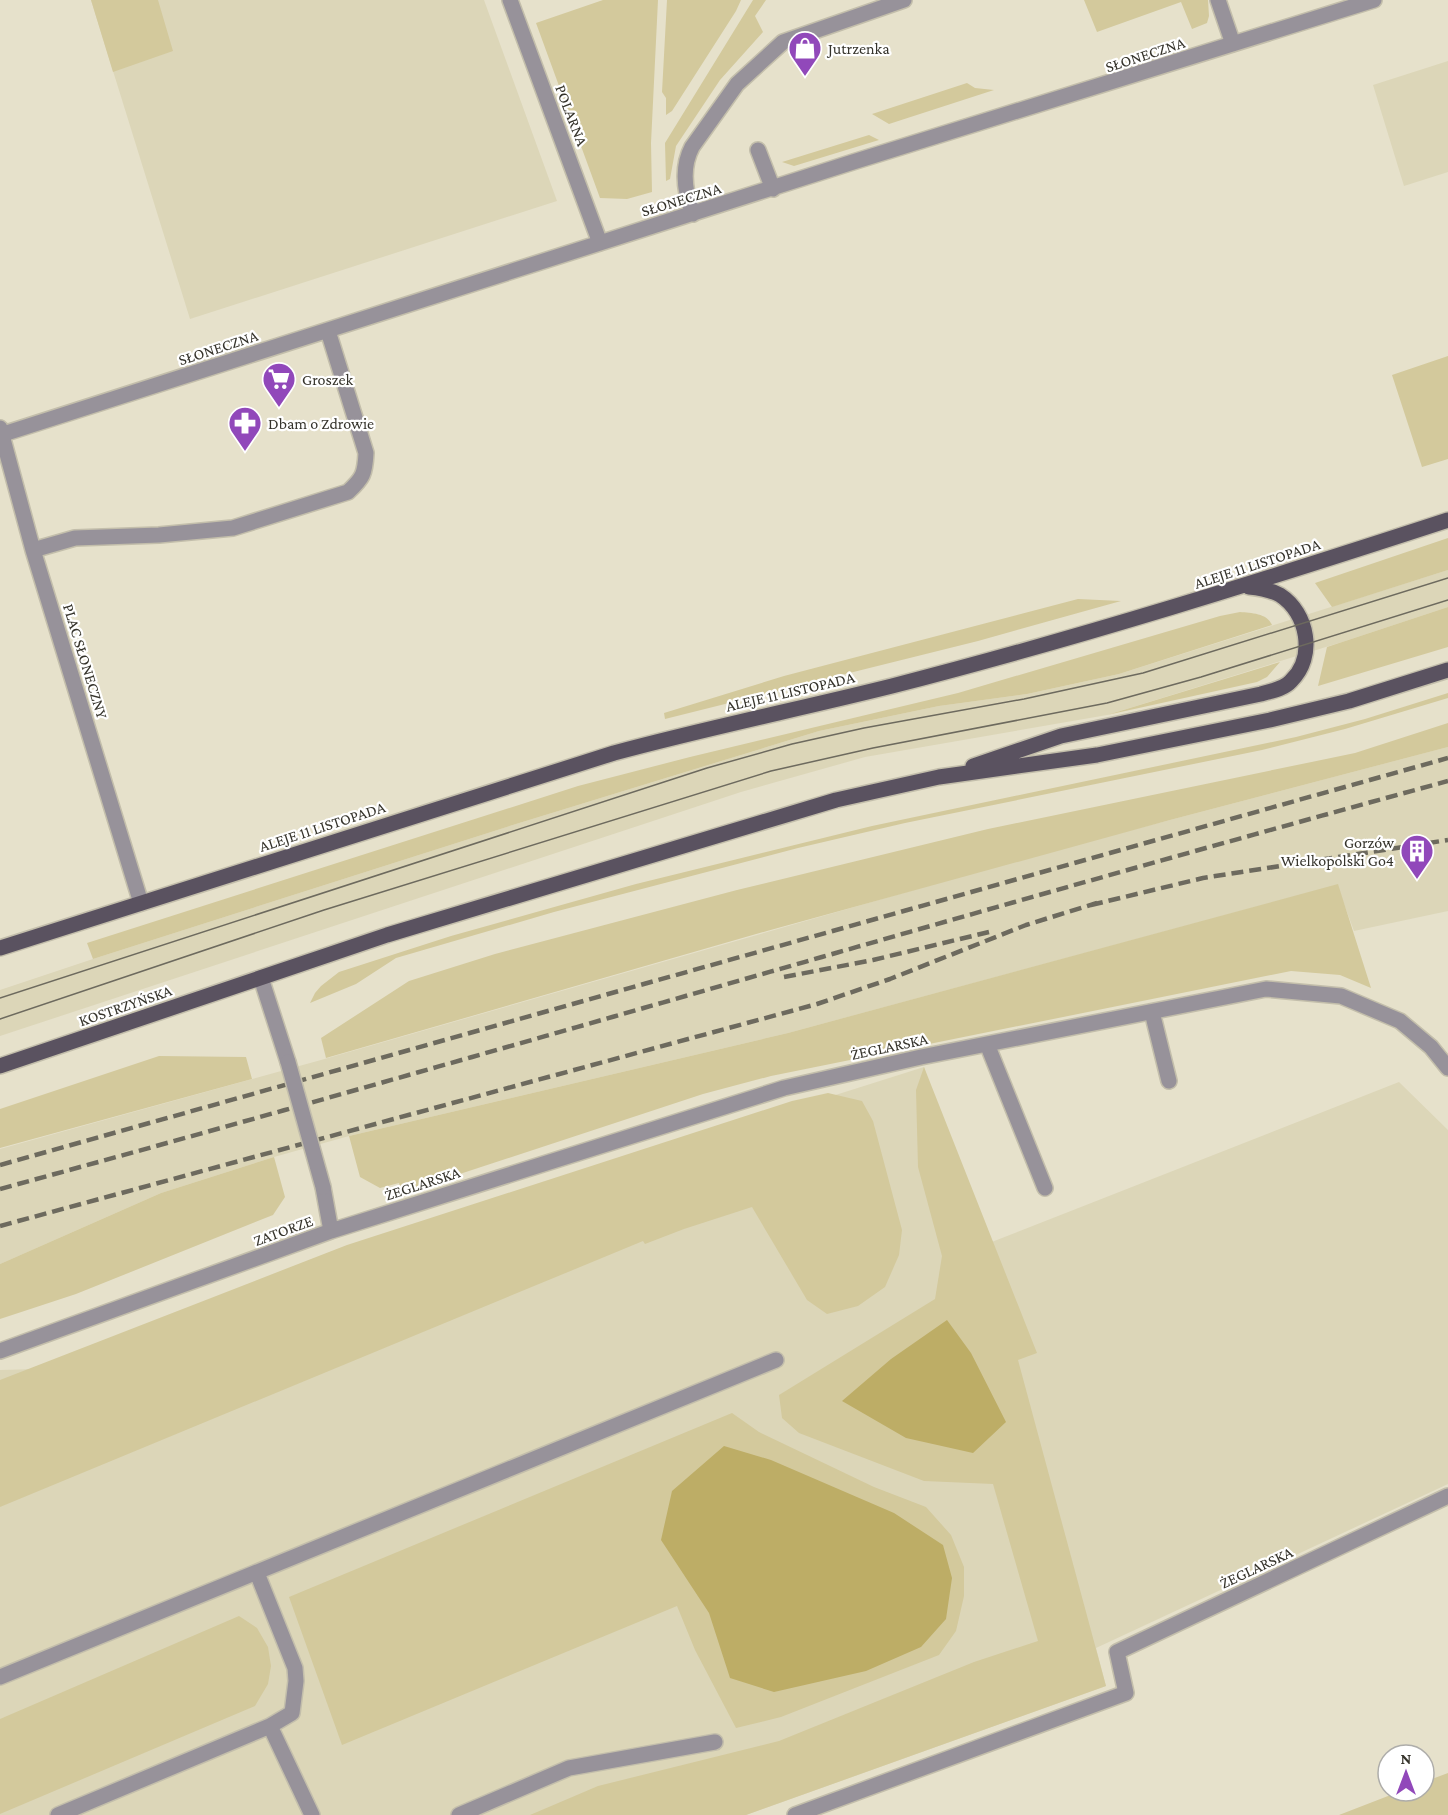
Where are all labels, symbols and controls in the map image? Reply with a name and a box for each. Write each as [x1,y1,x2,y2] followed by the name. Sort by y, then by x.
[787,30,823,77] shop icon: Jutrzenka
[1103,33,1188,75] street label: SŁONECZNA
[826,40,890,58] place label: Jutrzenka
[552,82,591,149] street label: POLARNA
[639,179,724,220] street label: SŁONECZNA
[176,326,261,368] street label: SŁONECZNA
[261,361,297,408] supermarket icon: Groszek
[302,371,354,388] place label: Groszek
[227,405,263,452] pharmacy icon: Dbam o Zdrowie
[268,415,374,432] place label: Dbam o Zdrowie
[1192,535,1324,593] street label: ALEJE 11 LISTOPADA
[60,602,111,721] street label: PLAC SŁONECZNY
[724,668,857,716] street label: ALEJE 11 LISTOPADA
[257,798,389,856] street label: ALEJE 11 LISTOPADA
[1399,833,1435,880] building icon: Gorzów Wielkopolski Go4
[1281,834,1394,870] place label: Gorzów Wielkopolski Go4
[76,981,175,1029] street label: KOSTRZYŃSKA
[849,1030,930,1063] street label: ŻEGLARSKA
[382,1163,463,1204] street label: ŻEGLARSKA
[251,1212,315,1249] street label: ZATORZE
[1217,1543,1296,1592] street label: ŻEGLARSKA
[1376,1743,1436,1803] north arrow
[1401,1750,1412,1767] text: N

